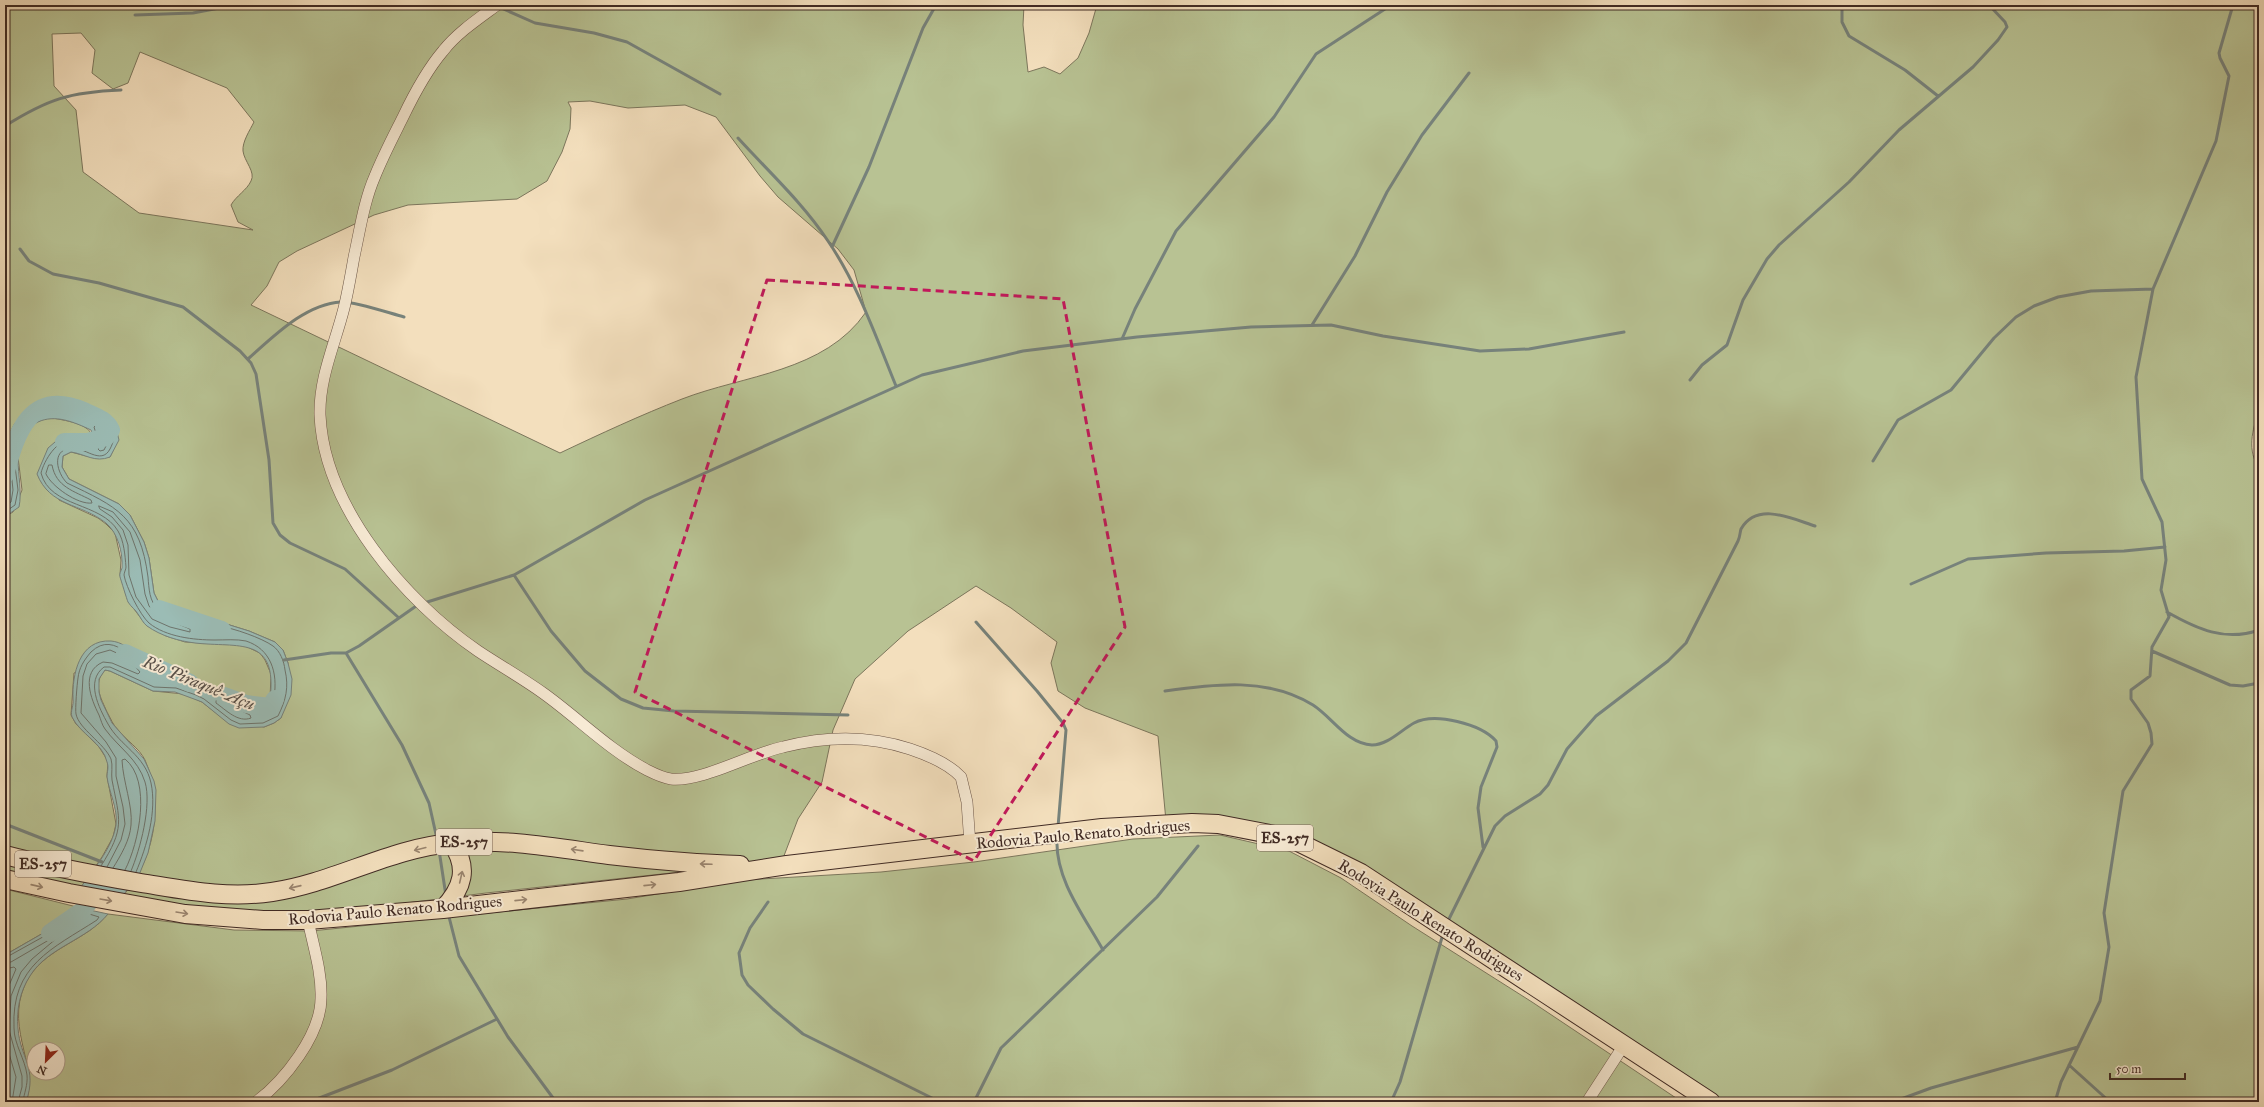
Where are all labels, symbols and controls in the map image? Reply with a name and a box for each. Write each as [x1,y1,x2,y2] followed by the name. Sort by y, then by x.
[139,651,258,715] water label: Rio Piraquê-Açu
[975,815,1191,854] street label: Rodovia Paulo Renato Rodrigues
[1257,825,1313,851] road number: ES-257
[436,829,492,855] road number: ES-257
[413,845,426,853] one-way arrow
[570,846,583,854] one-way arrow
[15,851,71,877] road number: ES-257
[1334,855,1527,986] street label: Rodovia Paulo Renato Rodrigues
[700,860,713,868] one-way arrow
[457,871,465,884] one-way arrow
[643,882,656,889] one-way arrow
[30,883,43,890] one-way arrow
[289,883,302,891] one-way arrow
[287,891,503,930] street label: Rodovia Paulo Renato Rodrigues
[100,896,113,904] one-way arrow
[514,896,527,904] one-way arrow
[175,909,188,917] one-way arrow
[26,1041,66,1081] north arrow
[2110,1055,2185,1081] scale bar
[35,1062,49,1078] text: N
[2116,1062,2141,1076] text: 50 m

